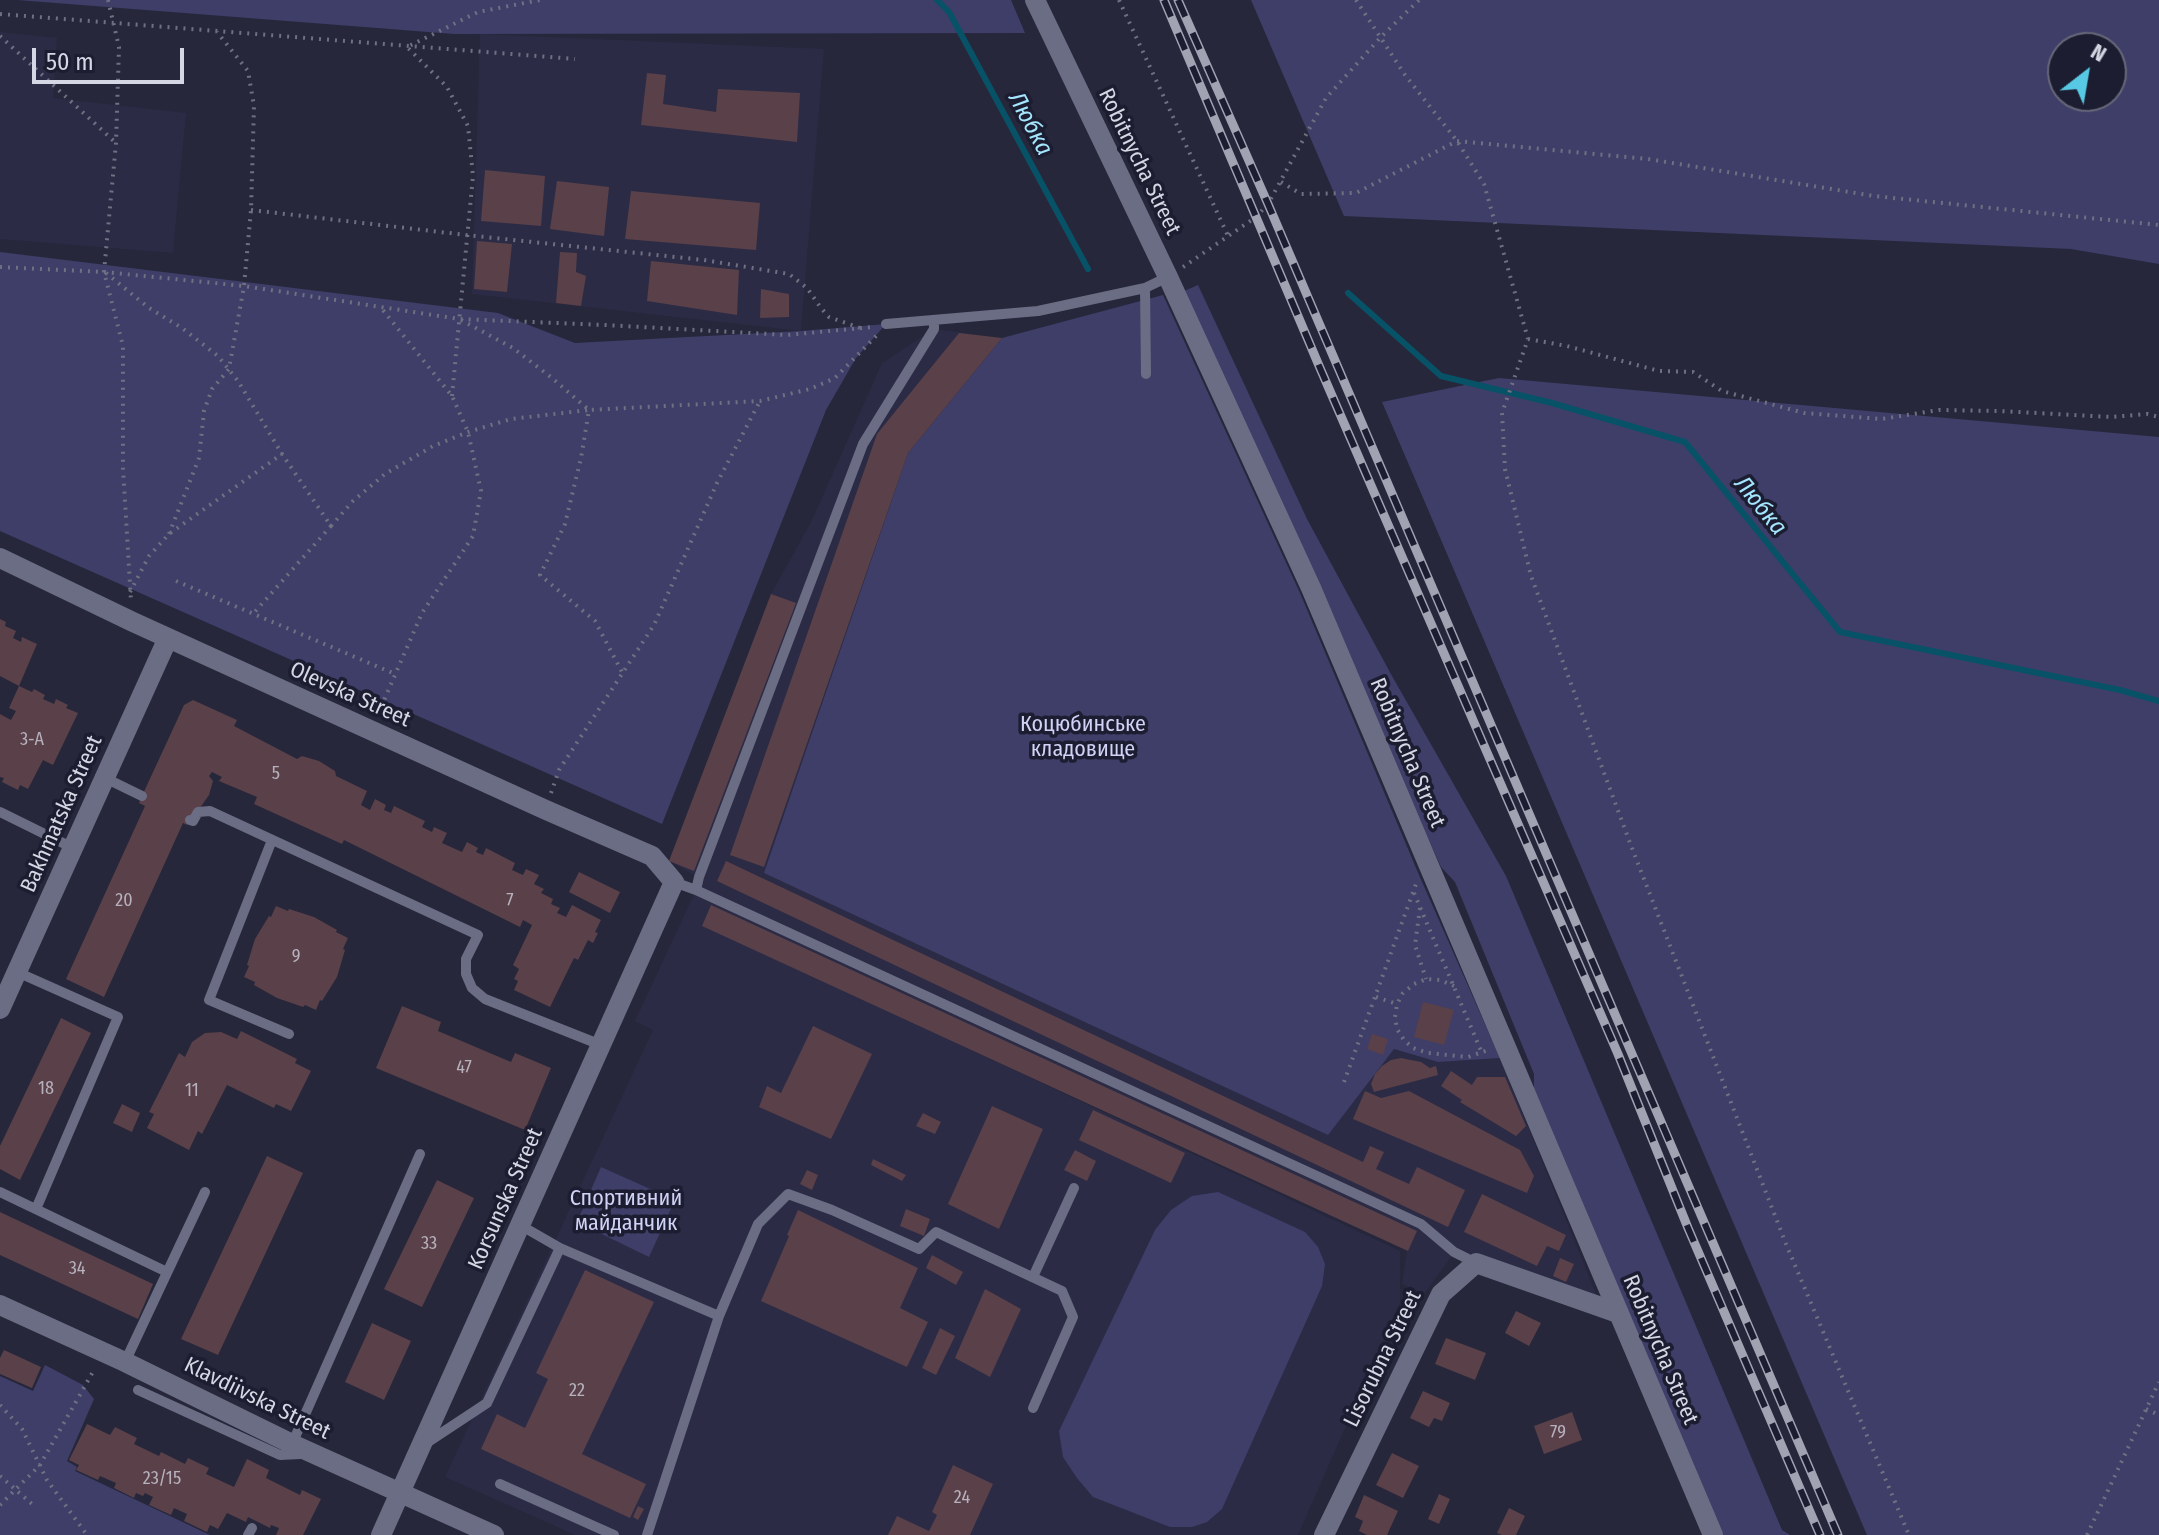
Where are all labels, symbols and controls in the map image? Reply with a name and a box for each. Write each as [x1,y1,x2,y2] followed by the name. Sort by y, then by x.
[36,32,188,82] scale bar
[2047,32,2127,112] north arrow
[2086,38,2111,68] text: N
[46,48,94,76] text: 50 m
[1092,84,1186,240] street label: Robitnycha Street
[1001,87,1059,161] water label: Любка
[1728,471,1792,541] water label: Любка
[286,657,414,733] street label: Olevska Street
[1364,674,1450,832] street label: Robitnycha Street
[1020,712,1146,764] park label: Коцюбинське кладовище
[20,729,44,751] house number: 3-А
[16,731,108,897] street label: Bakhmatska Street
[272,763,280,785] house number: 5
[115,890,133,912] house number: 20
[506,890,514,912] house number: 7
[292,946,300,968] house number: 9
[456,1057,472,1079] house number: 47
[38,1078,54,1100] house number: 18
[185,1080,199,1102] house number: 11
[463,1124,549,1274] street label: Korsunska Street
[570,1186,682,1238] park label: Спортивний майданчик
[421,1233,437,1255] house number: 33
[69,1258,85,1280] house number: 34
[1617,1271,1703,1429] street label: Robitnycha Street
[1339,1286,1427,1432] street label: Lisorubna Street
[180,1352,334,1446] street label: Klavdiivska Street
[569,1380,585,1402] house number: 22
[1550,1422,1566,1444] house number: 79
[143,1468,181,1490] house number: 23/15
[954,1487,970,1509] house number: 24

